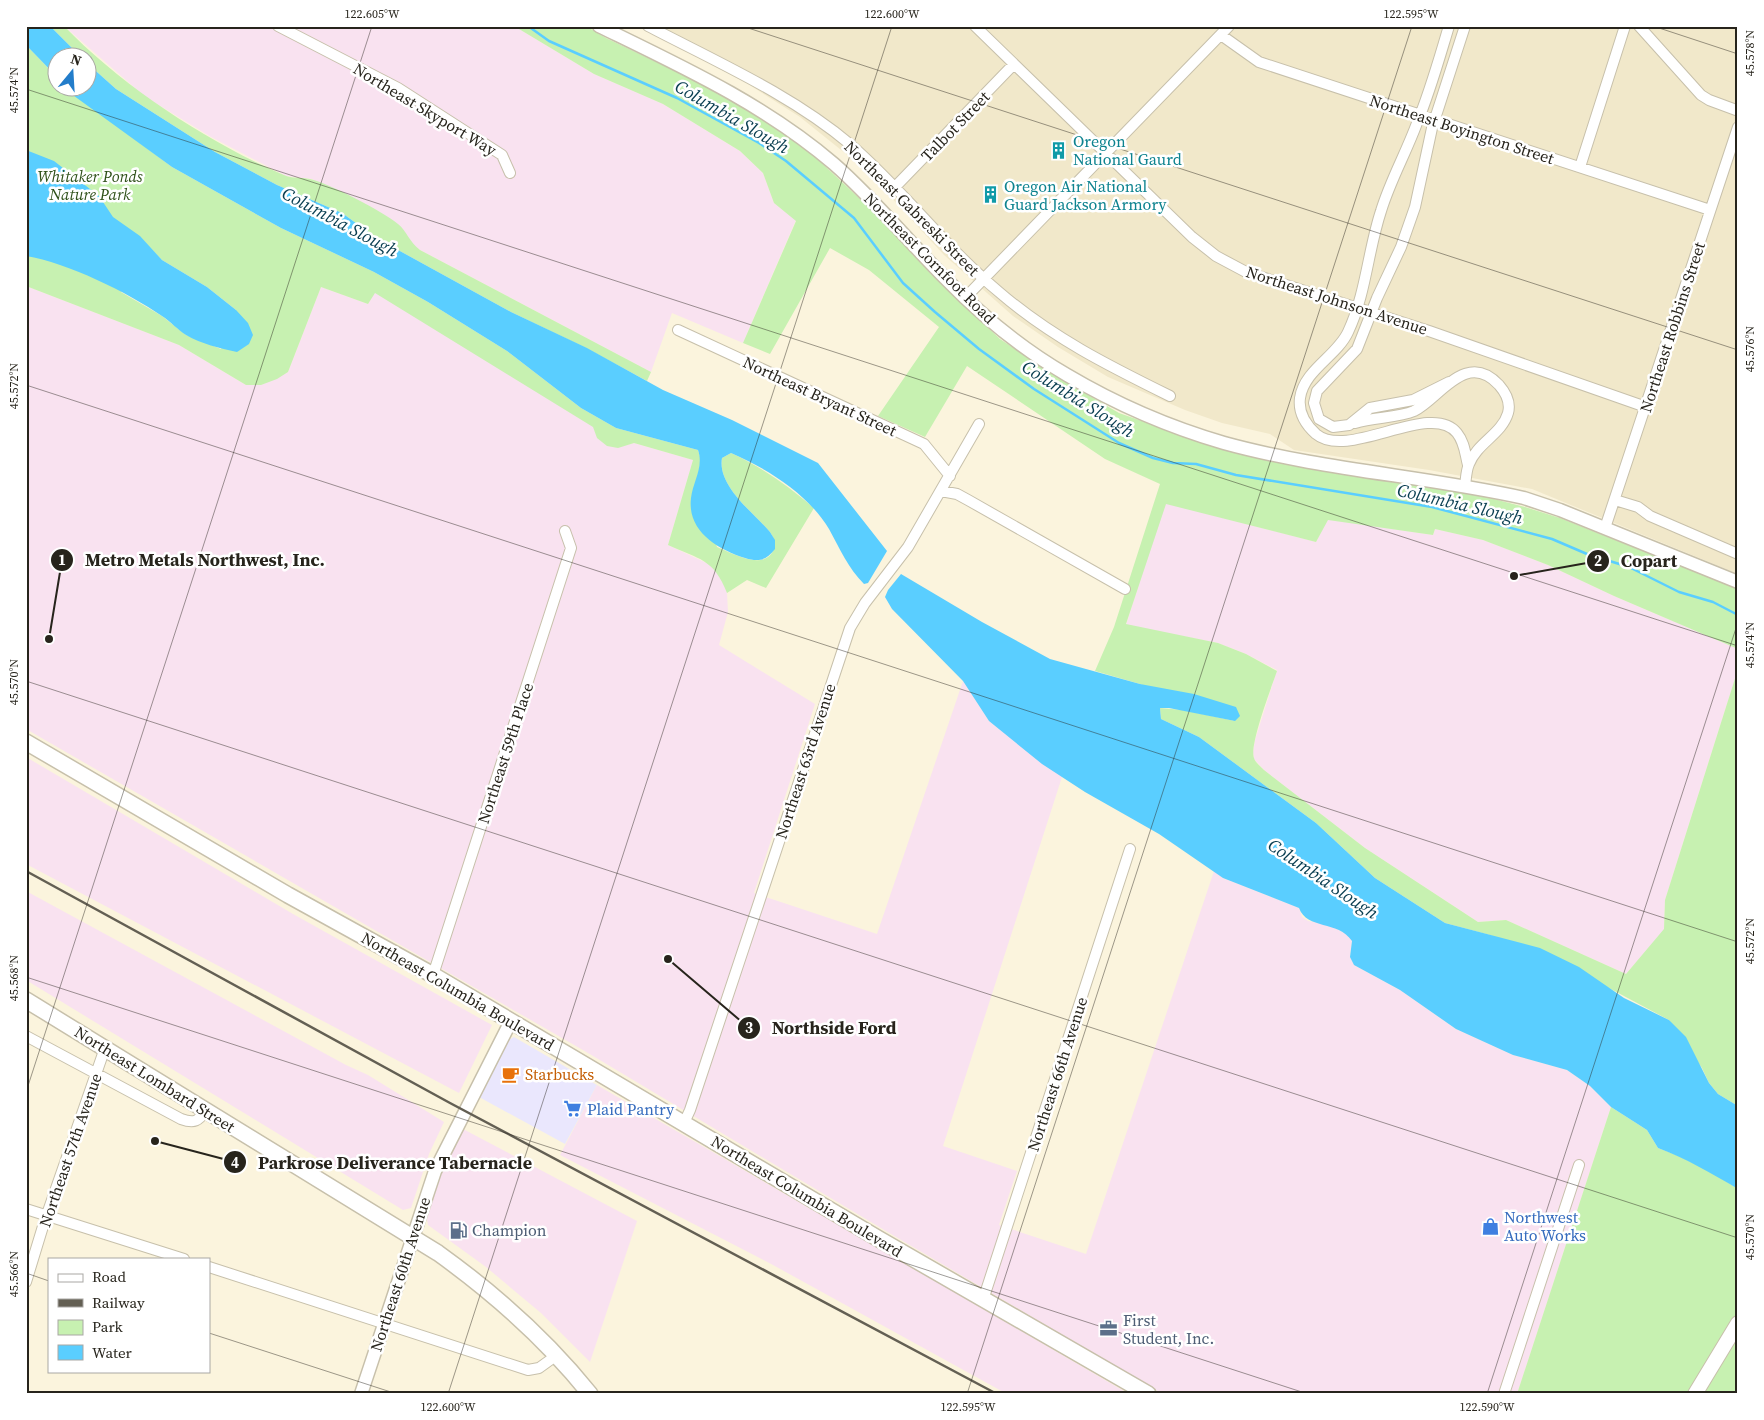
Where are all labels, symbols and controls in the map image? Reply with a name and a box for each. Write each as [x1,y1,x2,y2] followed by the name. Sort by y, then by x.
[344,6,400,22] text: 122.605°W
[864,6,920,22] text: 122.600°W
[1383,6,1439,22] text: 122.595°W
[1742,30,1758,76] text: 45.578°N
[48,48,98,98] north arrow
[68,49,84,71] text: N
[349,58,501,161] street label: Northeast Skyport Way
[6,67,22,113] text: 45.574°N
[670,74,794,160] water label: Columbia Slough
[916,85,995,166] street label: Talbot Street
[1367,89,1558,169] street label: Northeast Boyington Street
[1073,130,1182,170] place label: Oregon National Gaurd
[840,136,985,281] street label: Northeast Gabreski Street
[1049,140,1069,160] building icon: Oregon National Gaurd
[37,165,143,205] park label: Whitaker Ponds Nature Park
[1004,175,1167,215] place label: Oregon Air National Guard Jackson Armory
[278,180,403,263] water label: Columbia Slough
[980,185,1000,205] building icon: Oregon Air National Guard Jackson Armory
[859,187,1001,329] street label: Northeast Cornfoot Road
[1634,238,1710,415] street label: Northeast Robbins Street
[1243,260,1431,340] street label: Northeast Johnson Avenue
[1742,326,1758,372] text: 45.576°N
[740,351,901,442] street label: Northeast Bryant Street
[1017,354,1139,443] water label: Columbia Slough
[6,363,22,409] text: 45.572°N
[1395,477,1526,530] water label: Columbia Slough
[50,543,335,576] callout: Metro Metals Northwest, Inc.
[1586,545,1687,578] callout: Copart
[85,547,325,572] text: Metro Metals Northwest, Inc.
[1621,548,1678,573] text: Copart
[58,549,66,570] text: 1
[1594,550,1602,571] text: 2
[1742,622,1758,668] text: 45.574°N
[6,659,22,705] text: 45.570°N
[472,680,538,826] street label: Northeast 59th Place
[769,680,841,842] street label: Northeast 63rd Avenue
[1263,832,1384,925] water label: Columbia Slough
[1742,918,1758,964] text: 45.572°N
[357,927,559,1055] street label: Northeast Columbia Boulevard
[6,955,22,1001] text: 45.568°N
[1022,994,1092,1154] street label: Northeast 66th Avenue
[737,1011,906,1044] callout: Northside Ford
[772,1015,897,1040] text: Northside Ford
[745,1017,753,1038] text: 3
[71,1021,240,1138] street label: Northeast Lombard Street
[525,1063,594,1085] place label: Starbucks
[501,1064,521,1084] cafe icon: Starbucks
[33,1070,107,1230] street label: Northeast 57th Avenue
[587,1098,675,1120] place label: Plaid Pantry
[563,1099,583,1119] supermarket icon: Plaid Pantry
[707,1130,907,1262] street label: Northeast Columbia Boulevard
[223,1146,542,1179] callout: Parkrose Deliverance Tabernacle
[258,1150,532,1175] text: Parkrose Deliverance Tabernacle
[231,1152,239,1173] text: 4
[365,1194,435,1354] street label: Northeast 60th Avenue
[1504,1206,1586,1246] place label: Northwest Auto Works
[1742,1214,1758,1260] text: 45.570°N
[1480,1216,1500,1236] shop icon: Northwest Auto Works
[472,1219,547,1241] place label: Champion
[448,1220,468,1240] fuel station icon: Champion
[6,1251,22,1297] text: 45.566°N
[48,1258,210,1372] legend
[92,1266,126,1287] text: Road
[92,1292,145,1313] text: Railway
[1123,1309,1214,1349] place label: First Student, Inc.
[92,1316,124,1337] text: Park
[1099,1319,1119,1339] office icon: First Student, Inc.
[92,1342,133,1363] text: Water
[420,1399,476,1415] text: 122.600°W
[940,1399,996,1415] text: 122.595°W
[1459,1399,1515,1415] text: 122.590°W

